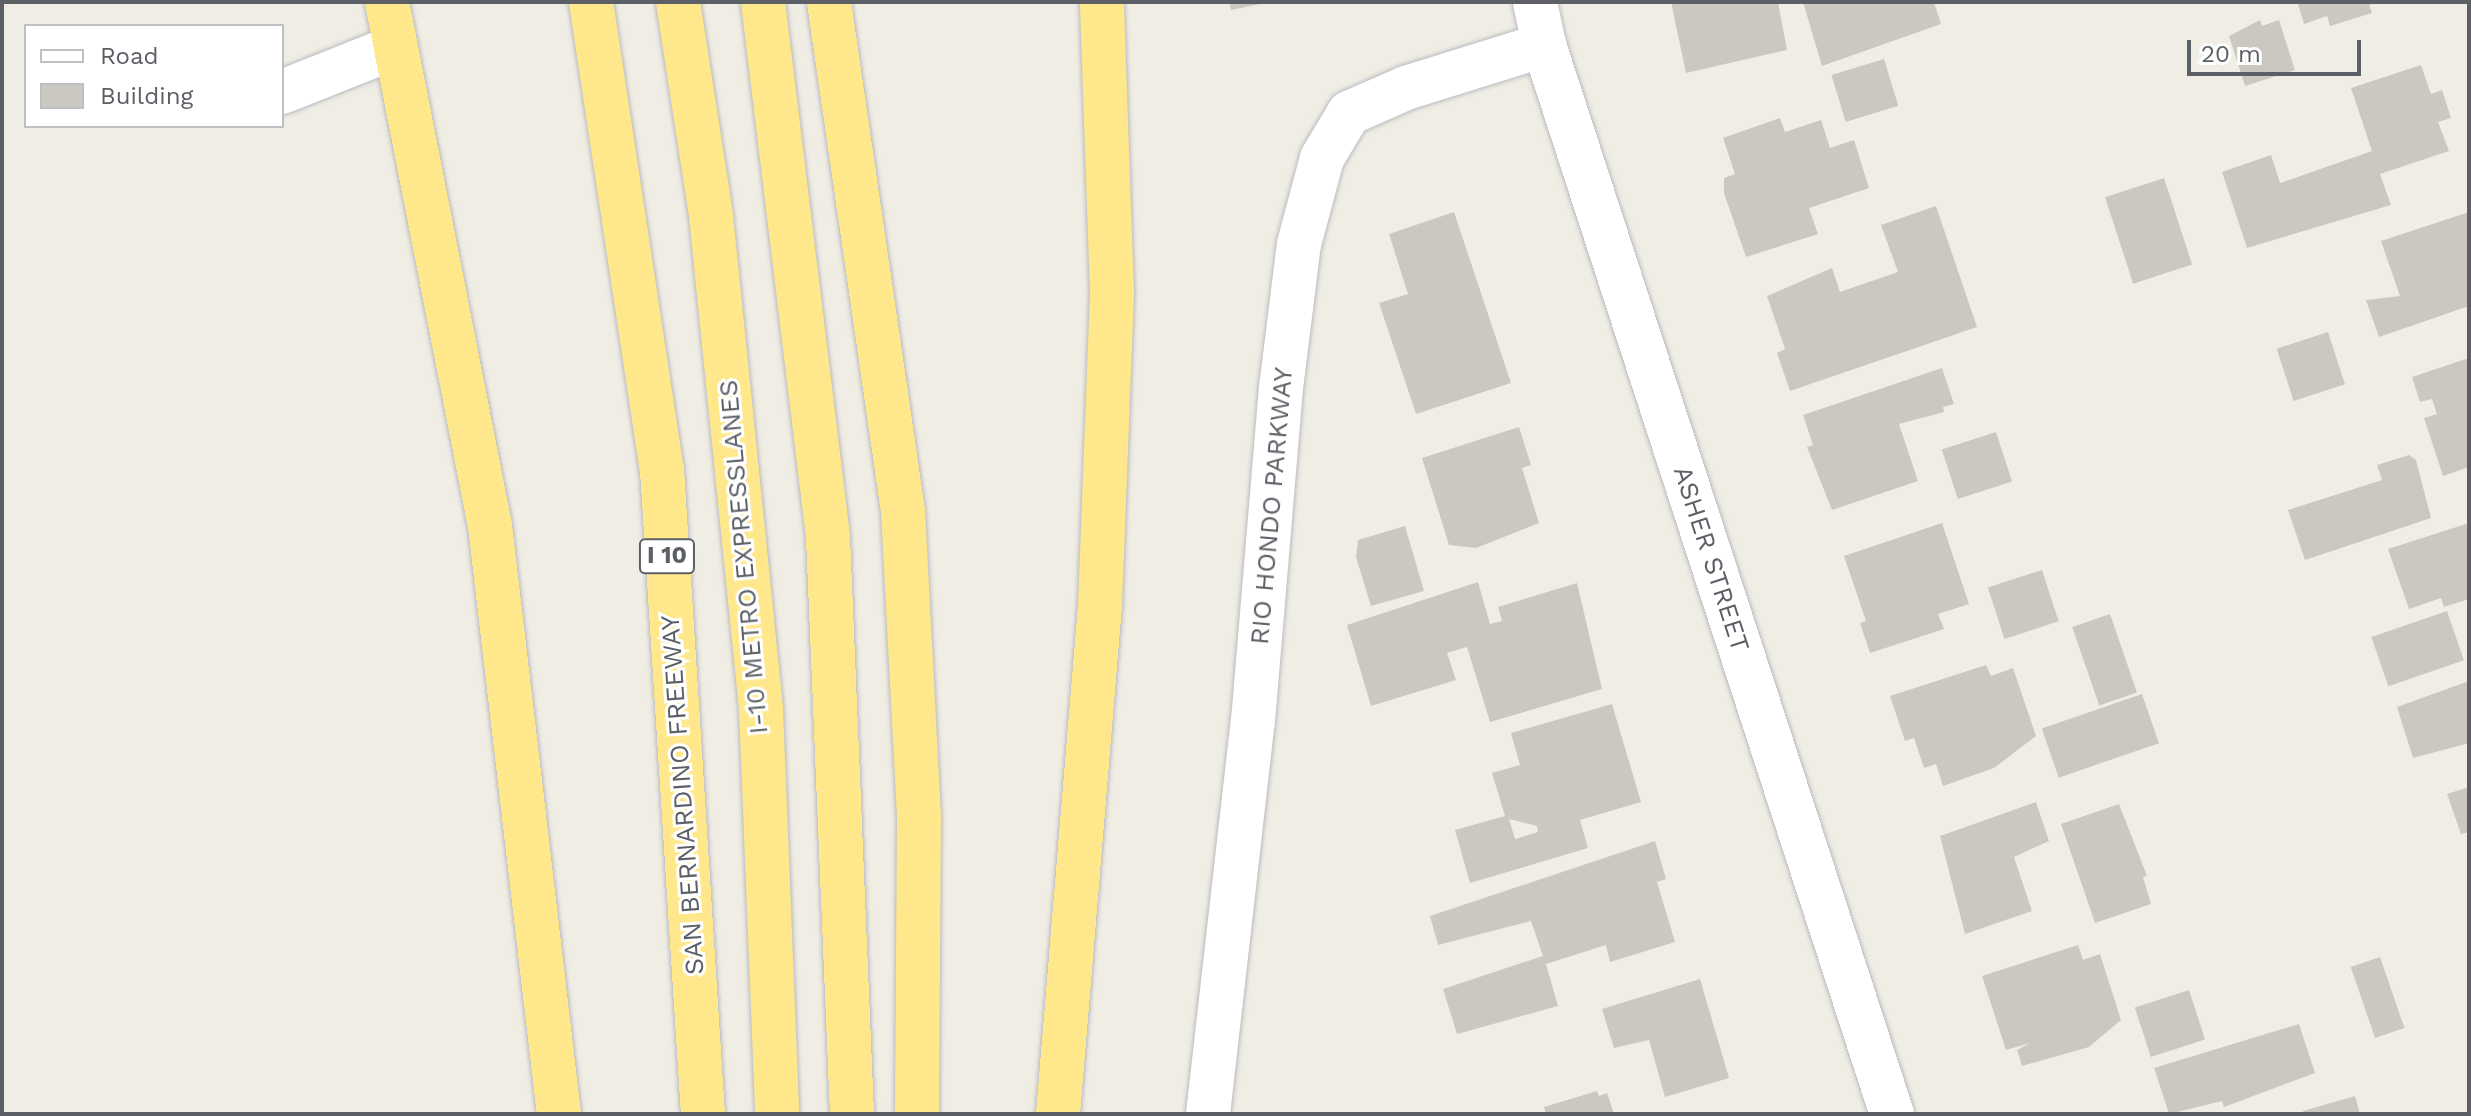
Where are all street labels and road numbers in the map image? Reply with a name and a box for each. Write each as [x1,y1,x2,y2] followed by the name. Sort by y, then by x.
[1244,366,1300,646] street label: RIO HONDO PARKWAY
[713,379,775,735] street label: I-10 METRO EXPRESSLANES
[1666,462,1756,656] street label: ASHER STREET
[637,536,697,576] road number: I 10
[655,614,711,976] street label: SAN BERNARDINO FREEWAY

